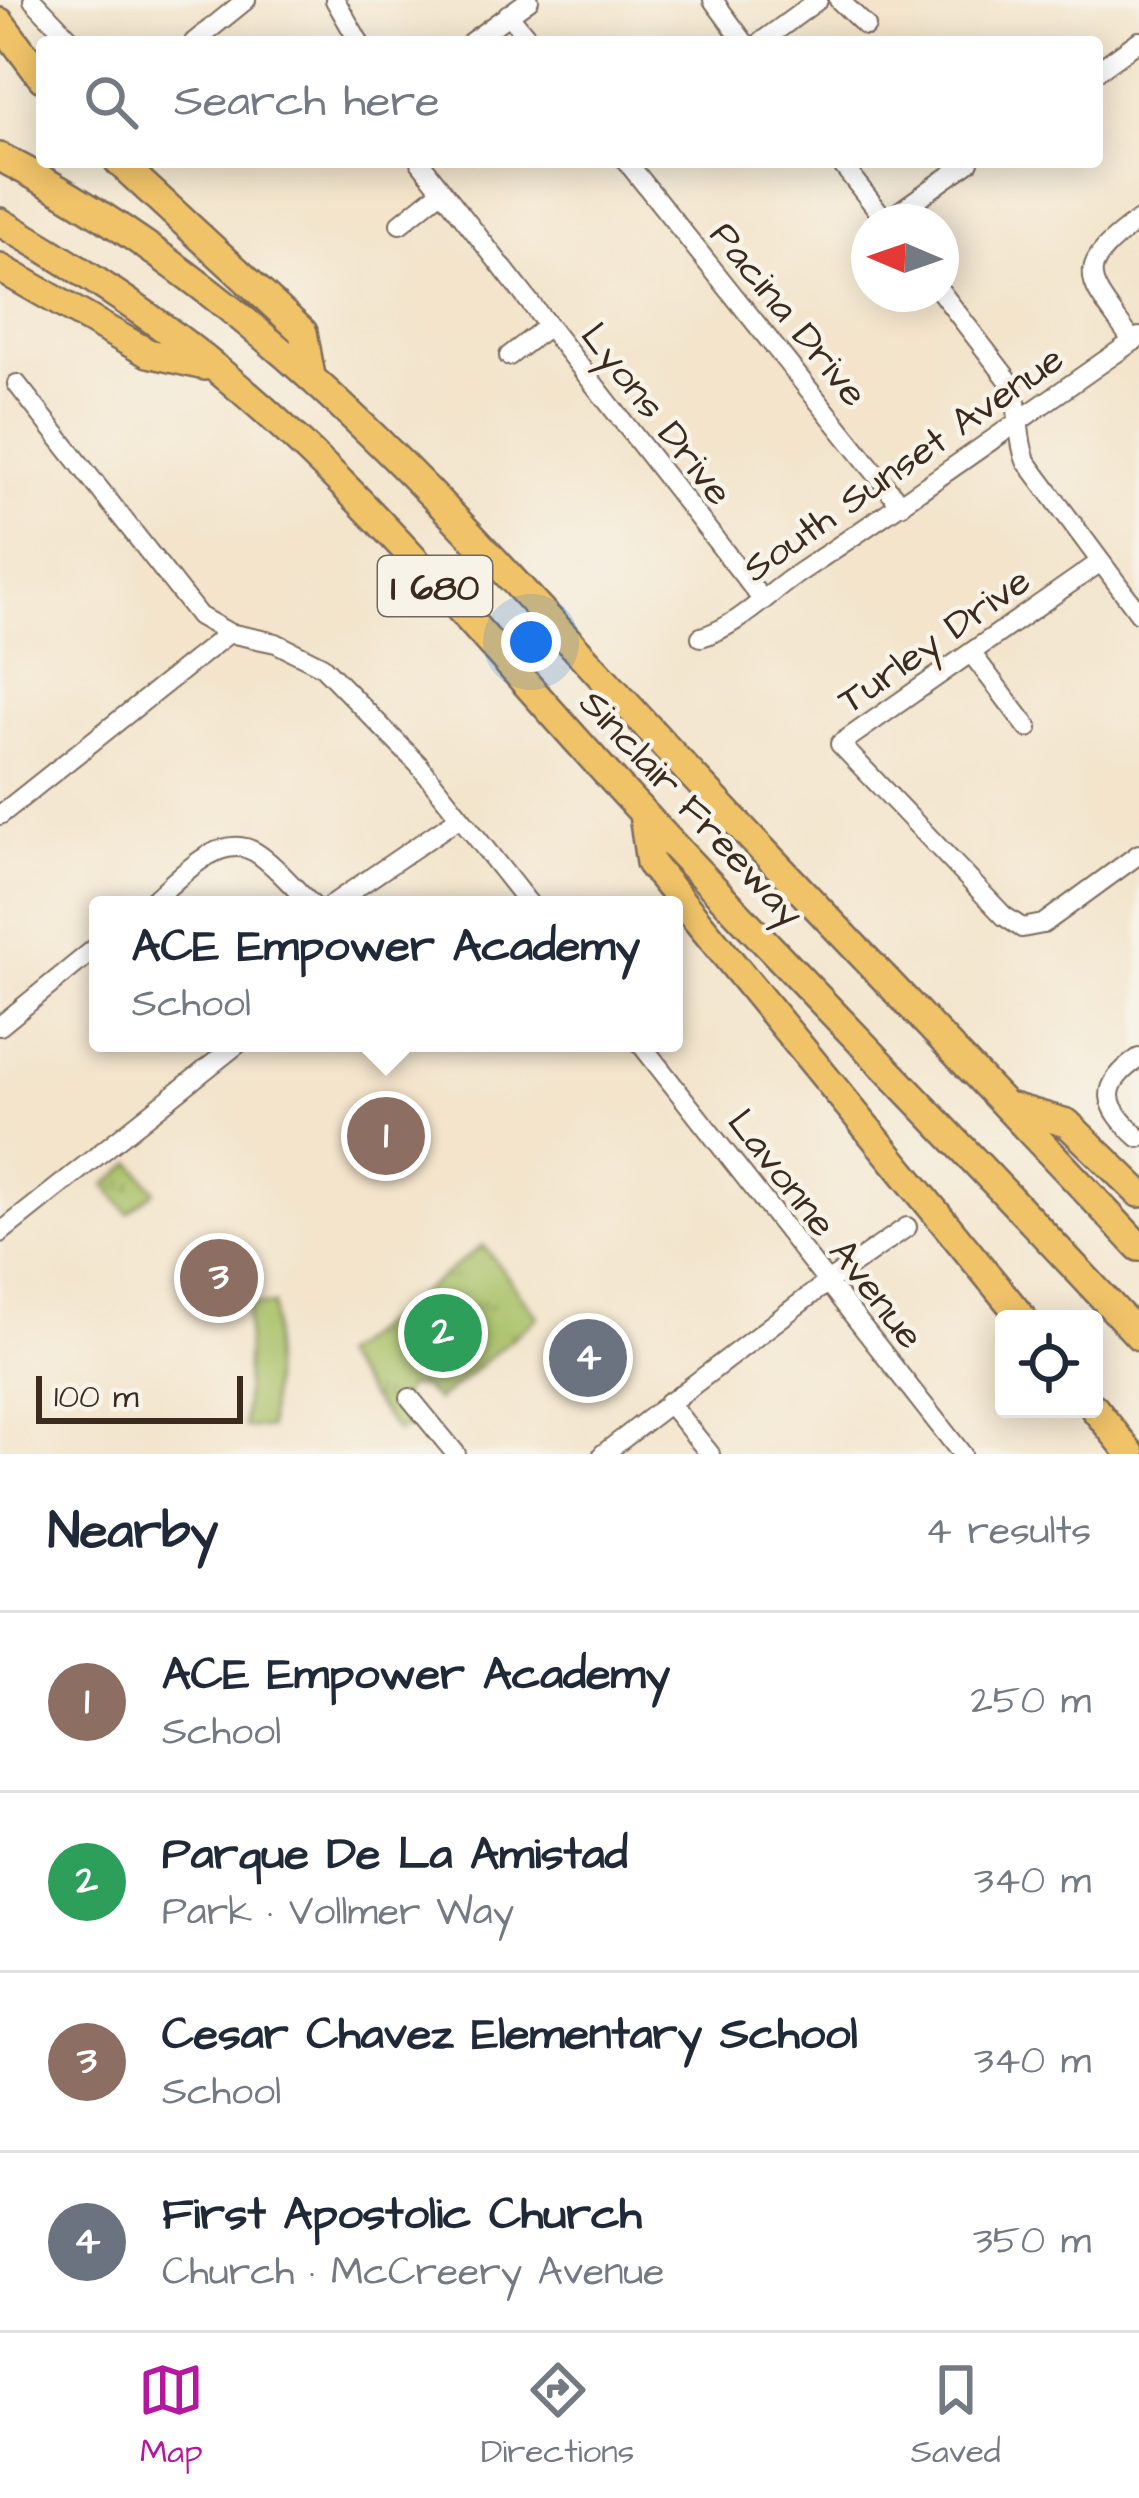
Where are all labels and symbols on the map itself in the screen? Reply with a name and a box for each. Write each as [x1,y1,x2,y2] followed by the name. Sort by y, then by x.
[851,204,959,312] north arrow
[696,211,879,419] street label: Pacina Drive
[566,312,744,518] street label: Lyons Drive
[732,333,1075,596] street label: South Sunset Avenue
[828,555,1042,729] street label: Turley Drive
[378,556,492,616] road number: I 680
[501,612,561,672] your location
[565,678,815,941] street label: Sinclair Freeway
[347,1091,425,1181] pin: 1
[714,1098,936,1361] street label: Lavonne Avenue
[180,1233,258,1323] pin: 3
[404,1288,482,1378] pin: 2
[549,1313,627,1403] pin: 4
[36,1370,243,1423] scale bar

